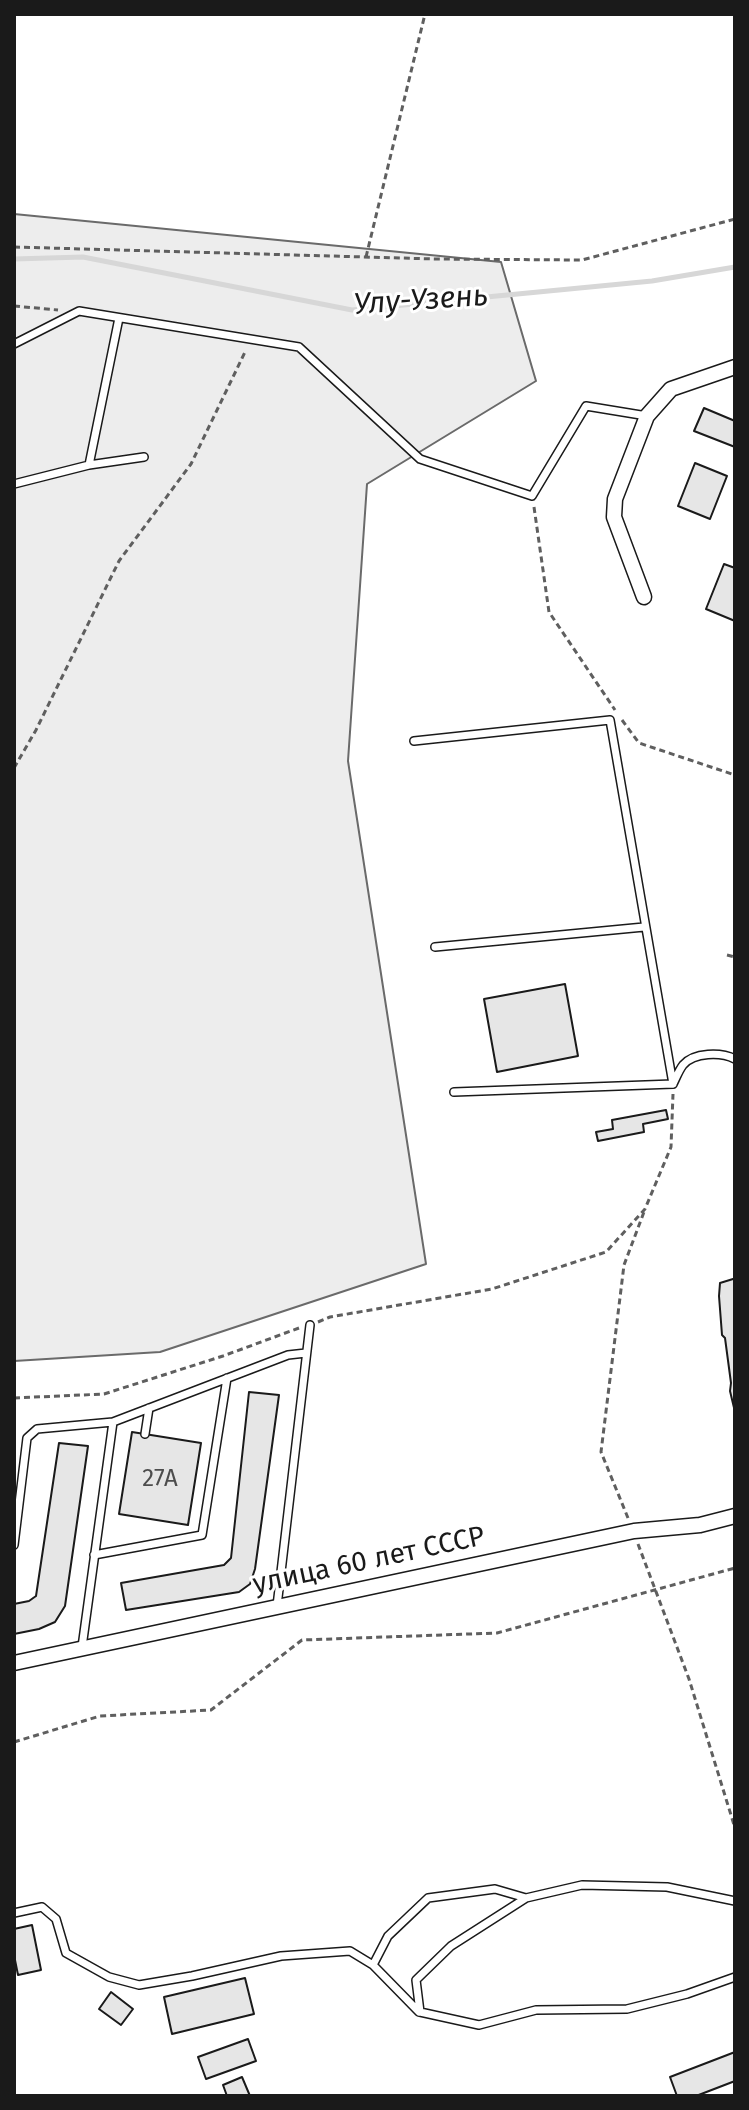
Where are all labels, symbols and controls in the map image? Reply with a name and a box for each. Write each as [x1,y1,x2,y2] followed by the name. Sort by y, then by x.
[353,278,489,324] water label: Улу-Узень
[142,1465,178,1493] house number: 27А
[250,1520,488,1602] street label: улица 60 лет СССР

